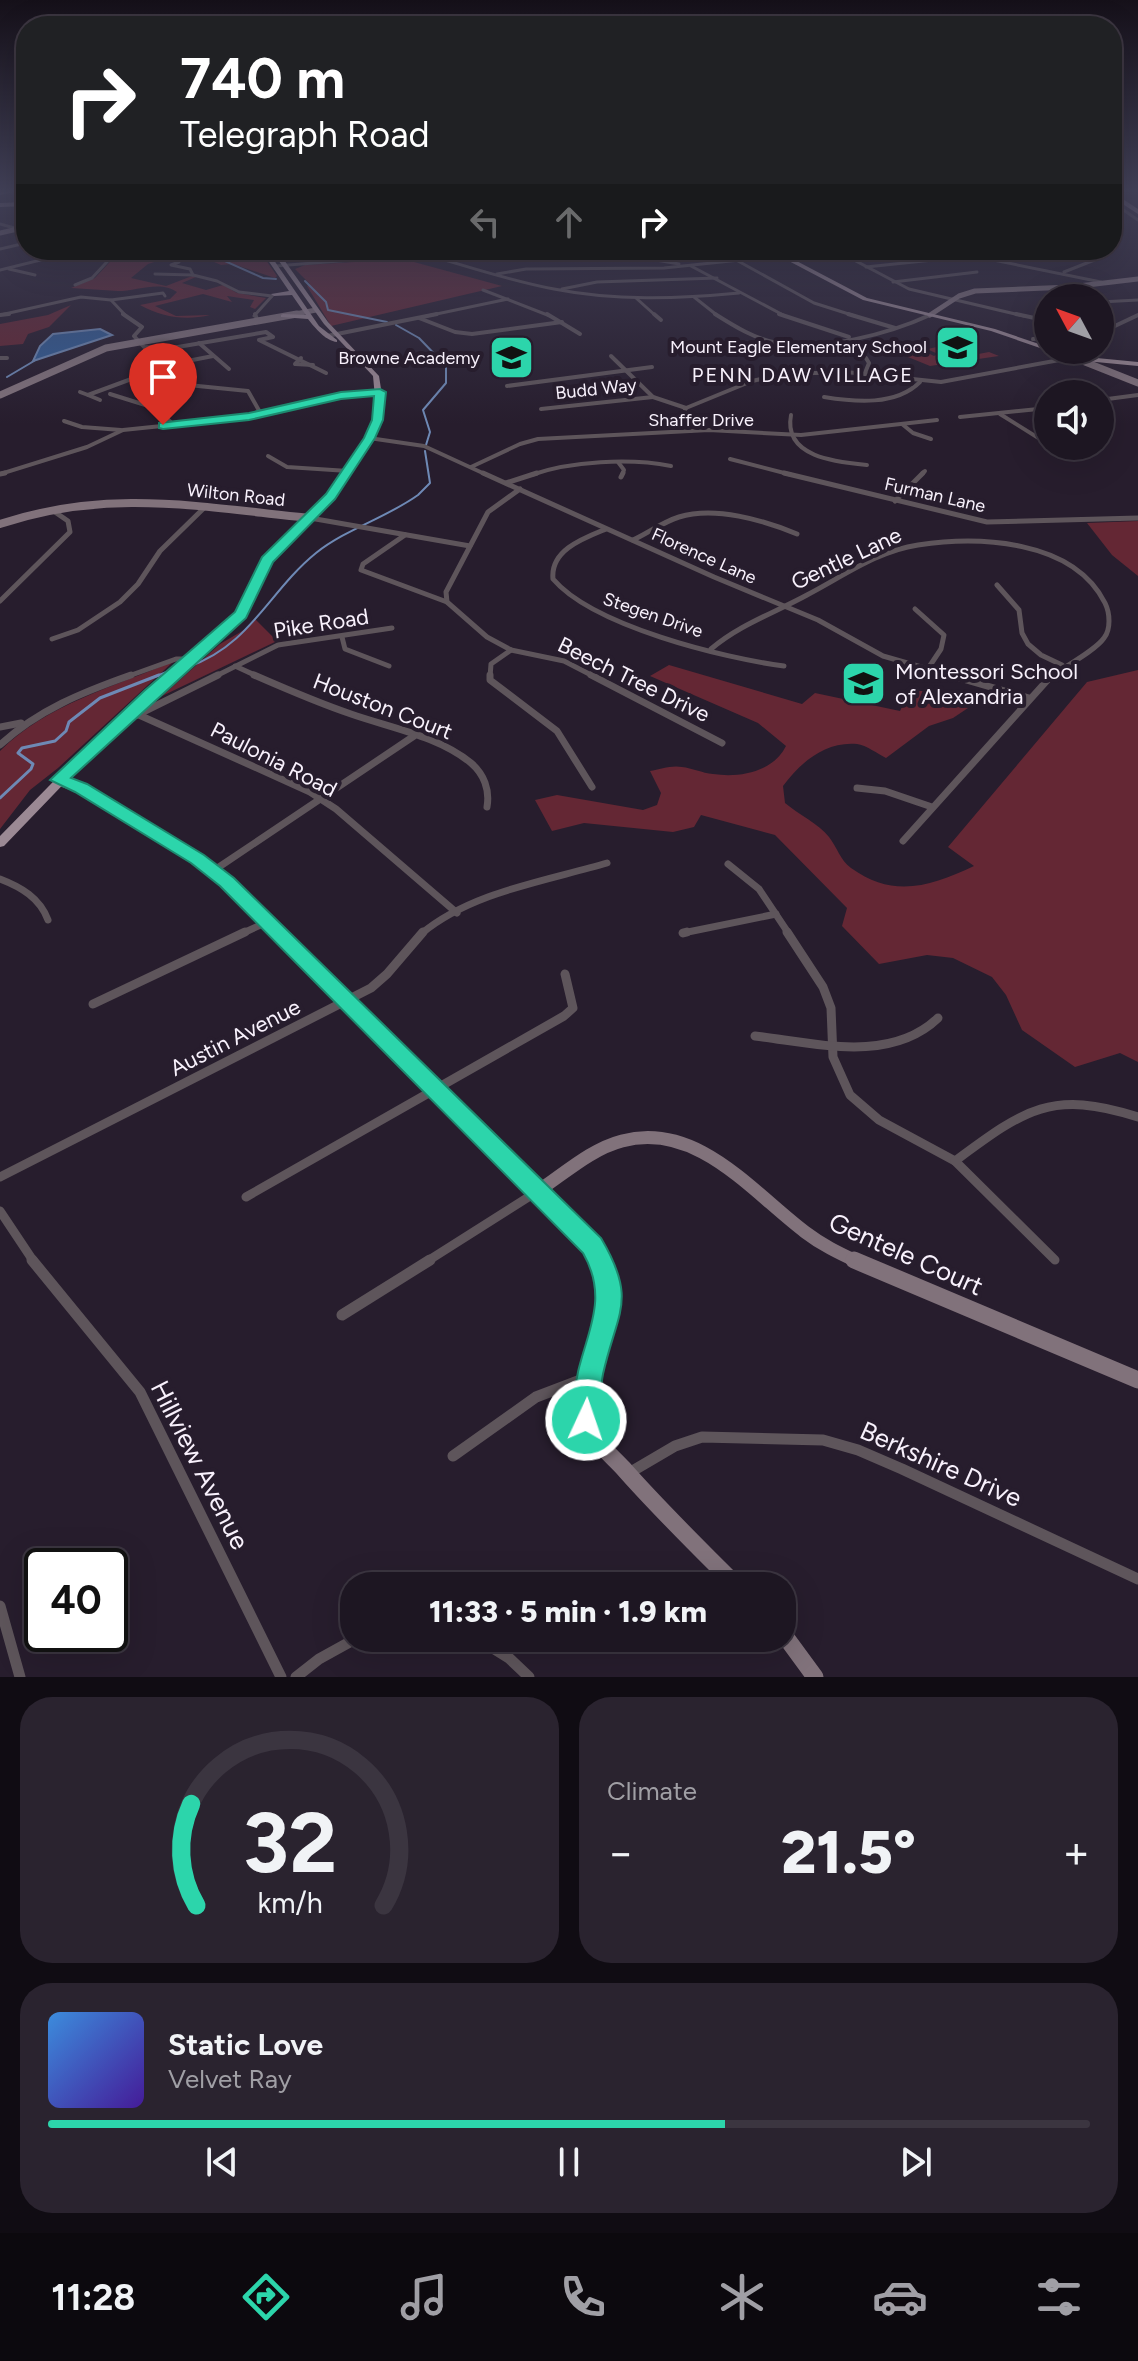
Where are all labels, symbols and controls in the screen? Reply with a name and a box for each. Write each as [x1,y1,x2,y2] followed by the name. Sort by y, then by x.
[180,45,345,112] text: 740 m
[48,48,152,152] icon: right
[180,113,430,156] text: Telegraph Road
[463,200,507,244] icon: left
[547,200,591,244] icon: ahead
[631,200,675,244] icon: right
[1034,284,1114,364] north arrow
[1034,284,1114,460] map controls
[934,323,982,371] school or university icon: Mount Eagle Elementary School
[487,334,535,382] school or university icon: Browne Academy
[670,336,927,358] place label: Mount Eagle Elementary School
[129,343,197,425] pin
[338,347,481,369] place label: Browne Academy
[141,355,185,399] icon: arrive
[692,363,914,387] district label: PENN DAW VILLAGE
[554,374,638,404] street label: Budd Way
[1034,380,1114,460] button: sound
[648,409,754,431] street label: Shaffer Drive
[882,473,988,517] street label: Furman Lane
[186,479,286,511] street label: Wilton Road
[787,521,906,596] street label: Gentle Lane
[648,523,760,589] street label: Florence Lane
[600,588,706,642] street label: Stegen Drive
[271,603,371,644] street label: Pike Road
[553,631,714,728] street label: Beech Tree Drive
[895,658,1078,710] place label: Montessori School of Alexandria
[840,660,888,708] school or university icon: Montessori School of Alexandria
[309,667,456,745] street label: Houston Court
[206,716,342,803] street label: Paulonia Road
[165,993,305,1082] street label: Austin Avenue
[824,1206,988,1302] street label: Gentele Court
[144,1375,256,1555] street label: Hillview Avenue
[544,1378,628,1462] position arrow
[855,1414,1027,1514] street label: Berkshire Drive
[24,1548,128,1652] speed limit sign: 40
[429,1593,707,1630] text: 11:33 · 5 min · 1.9 km
[607,1775,697,1807] text: Climate
[242,1793,337,1893] text: 32
[781,1816,916,1888] text: 21.5°
[607,1826,634,1879] text: −
[1063,1826,1090,1879] text: +
[257,1886,322,1920] text: km/h
[168,2026,323,2063] text: Static Love
[168,2063,292,2095] text: Velvet Ray
[200,2140,244,2184] icon: previous
[547,2140,591,2184] icon: pause
[894,2140,938,2184] icon: next
[238,2269,294,2325] icon: directions
[396,2269,452,2325] icon: music
[555,2269,611,2325] icon: phone
[714,2269,770,2325] icon: climate
[872,2269,928,2325] icon: car
[1031,2269,1087,2325] icon: filters
[51,2276,135,2319] text: 11:28

